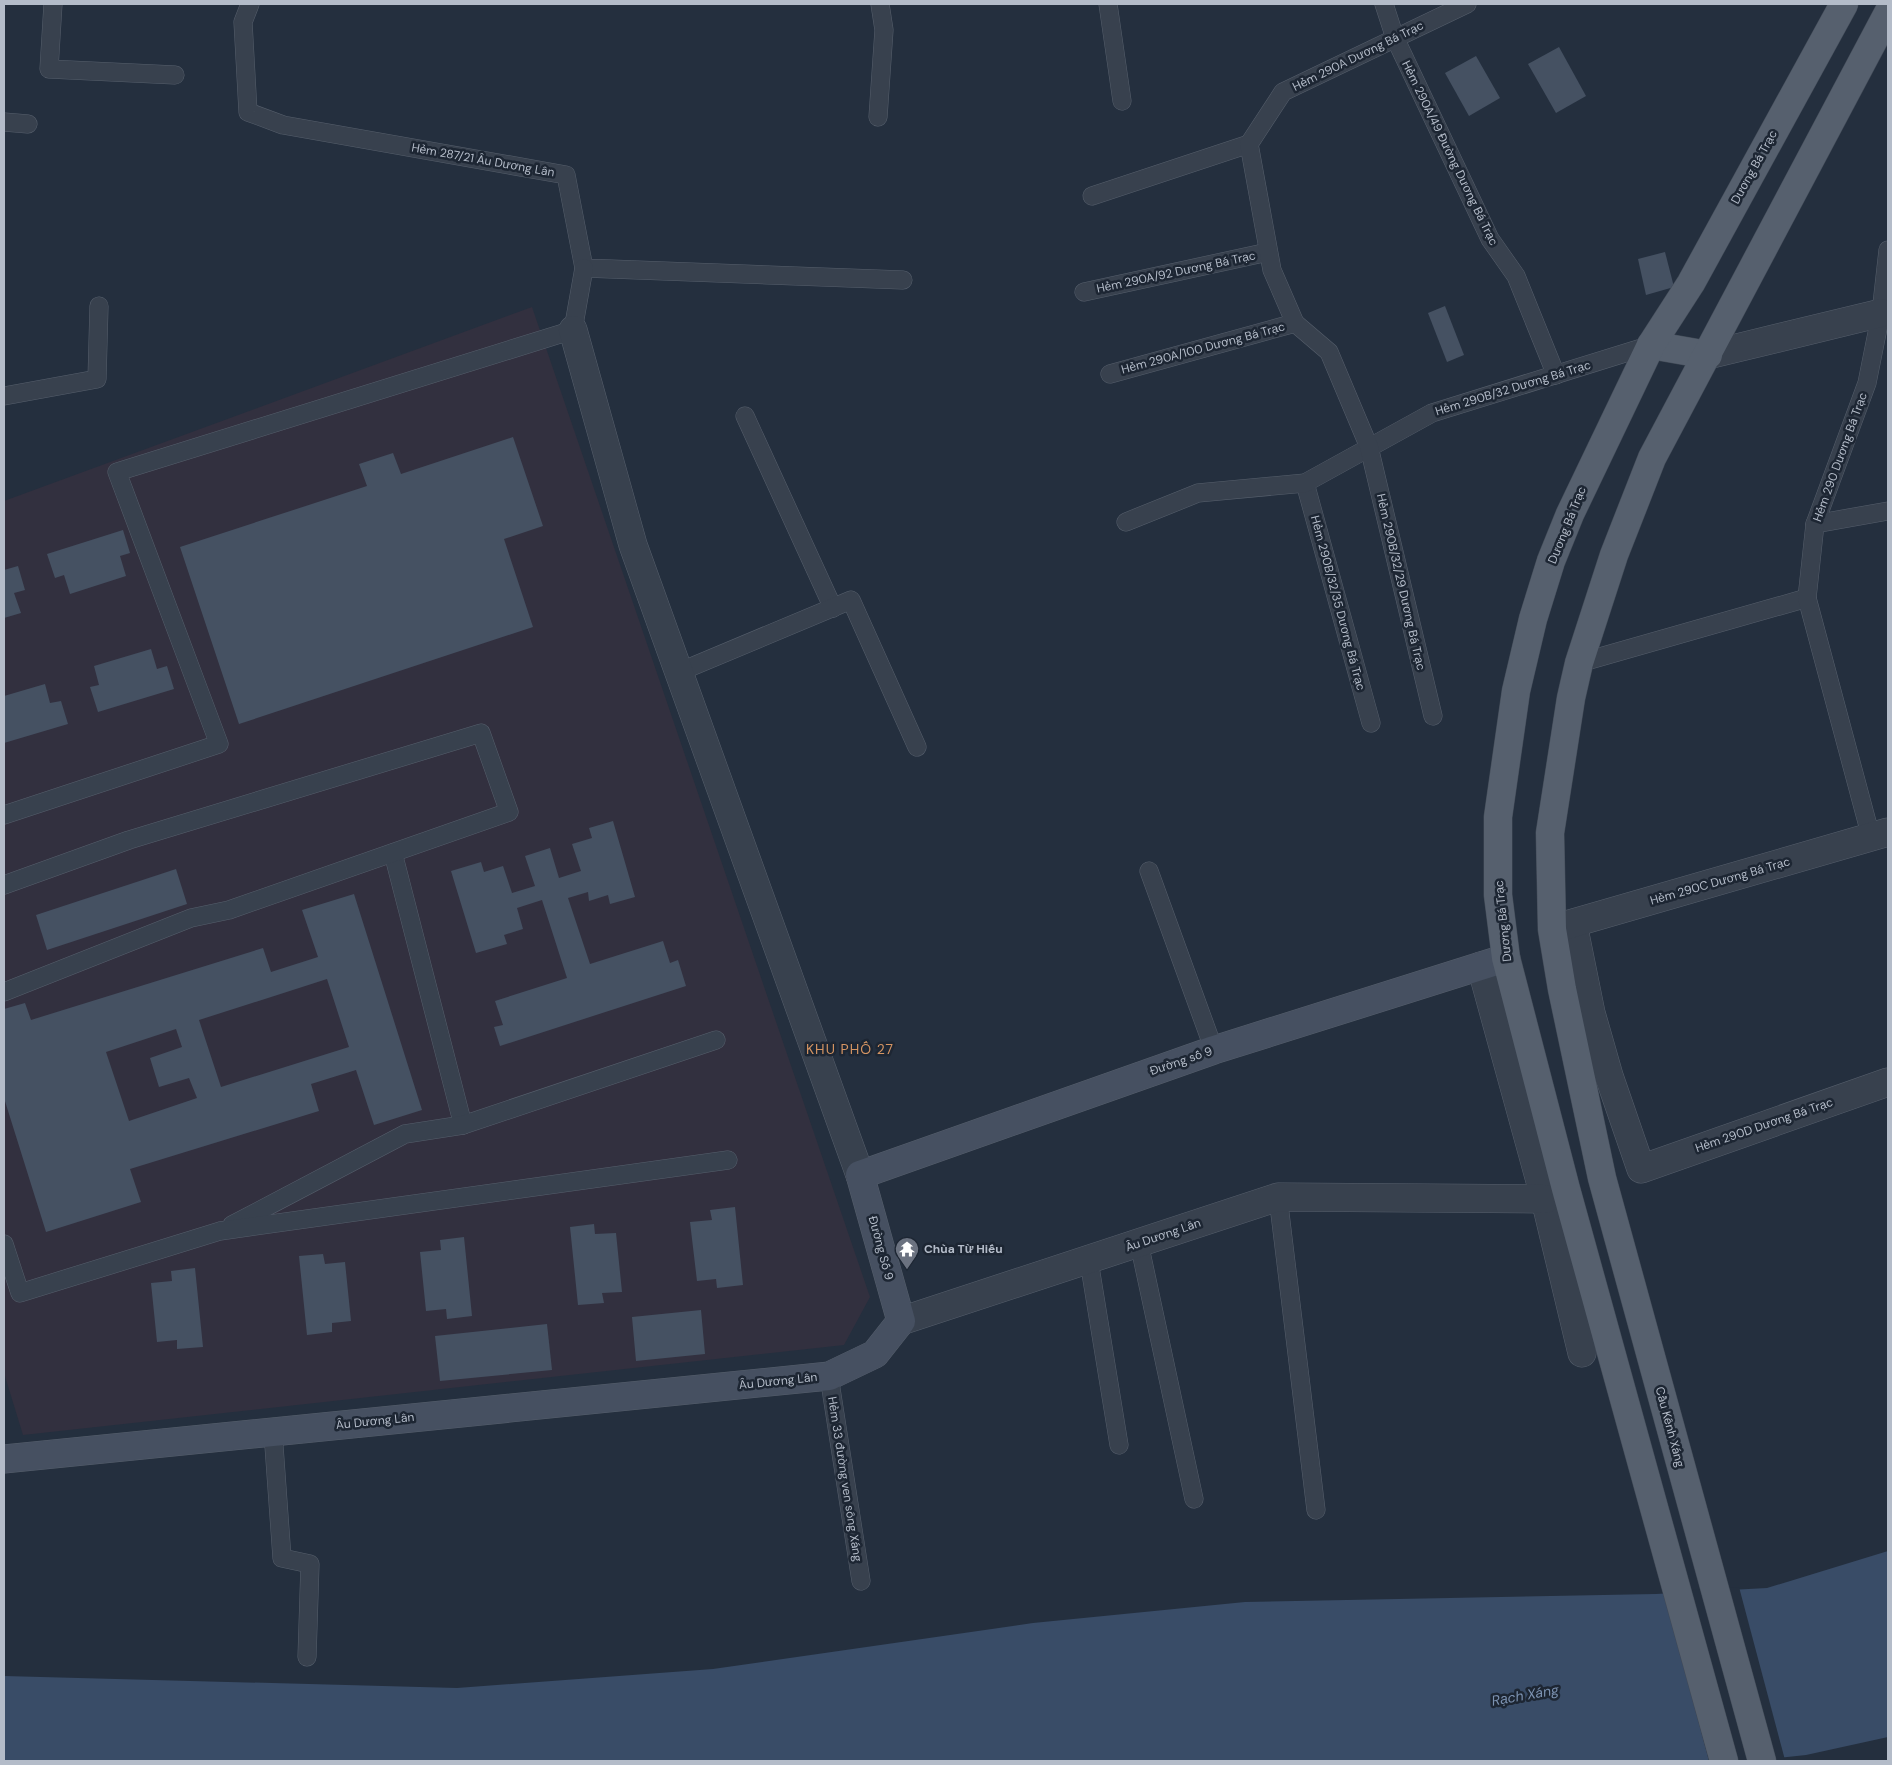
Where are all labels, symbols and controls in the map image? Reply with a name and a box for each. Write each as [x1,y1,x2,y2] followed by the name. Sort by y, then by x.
[1290,17,1426,95] street label: Hẻm 290A Dương Bá Trạc
[1398,58,1502,248] street label: Hẻm 290A/49 Đường Dương Bá Trạc
[1727,127,1781,207] street label: Dương Bá Trạc
[410,140,556,180] street label: Hẻm 287/21 Âu Dương Lân
[1095,247,1257,297] street label: Hẻm 290A/92 Dương Bá Trạc
[1119,318,1287,378] street label: Hẻm 290A/100 Dương Bá Trạc
[1433,357,1593,419] street label: Hẻm 290B/32 Dương Bá Trạc
[1809,390,1871,524] street label: Hẻm 290 Dương Bá Trạc
[1544,484,1590,566] street label: Dương Bá Trạc
[1373,492,1429,672] street label: Hẻm 290B/32/29 Dương Bá Trạc
[1307,514,1369,692] street label: Hẻm 290B/32/35 Dương Bá Trạc
[1648,853,1792,909] street label: Hẻm 290C Dương Bá Trạc
[1491,879,1515,963] street label: Dương Bá Trạc
[806,1040,894,1058] district label: KHU PHỐ 27
[1148,1043,1214,1079] street label: Đường số 9
[1693,1094,1835,1156] street label: Hẻm 290D Dương Bá Trạc
[865,1214,897,1282] street label: Đường Số 9
[1123,1215,1203,1255] street label: Âu Dương Lân
[894,1236,920,1270] temple icon: Chùa Từ Hiếu
[924,1241,1003,1257] place label: Chùa Từ Hiếu
[738,1369,818,1393] street label: Âu Dương Lân
[1652,1385,1689,1469] street label: Cầu Kênh Xáng
[824,1395,866,1563] street label: Hẻm 33 đường ven sông Xáng
[335,1409,415,1433] street label: Âu Dương Lân
[1490,1680,1560,1710] water label: Rạch Xáng

